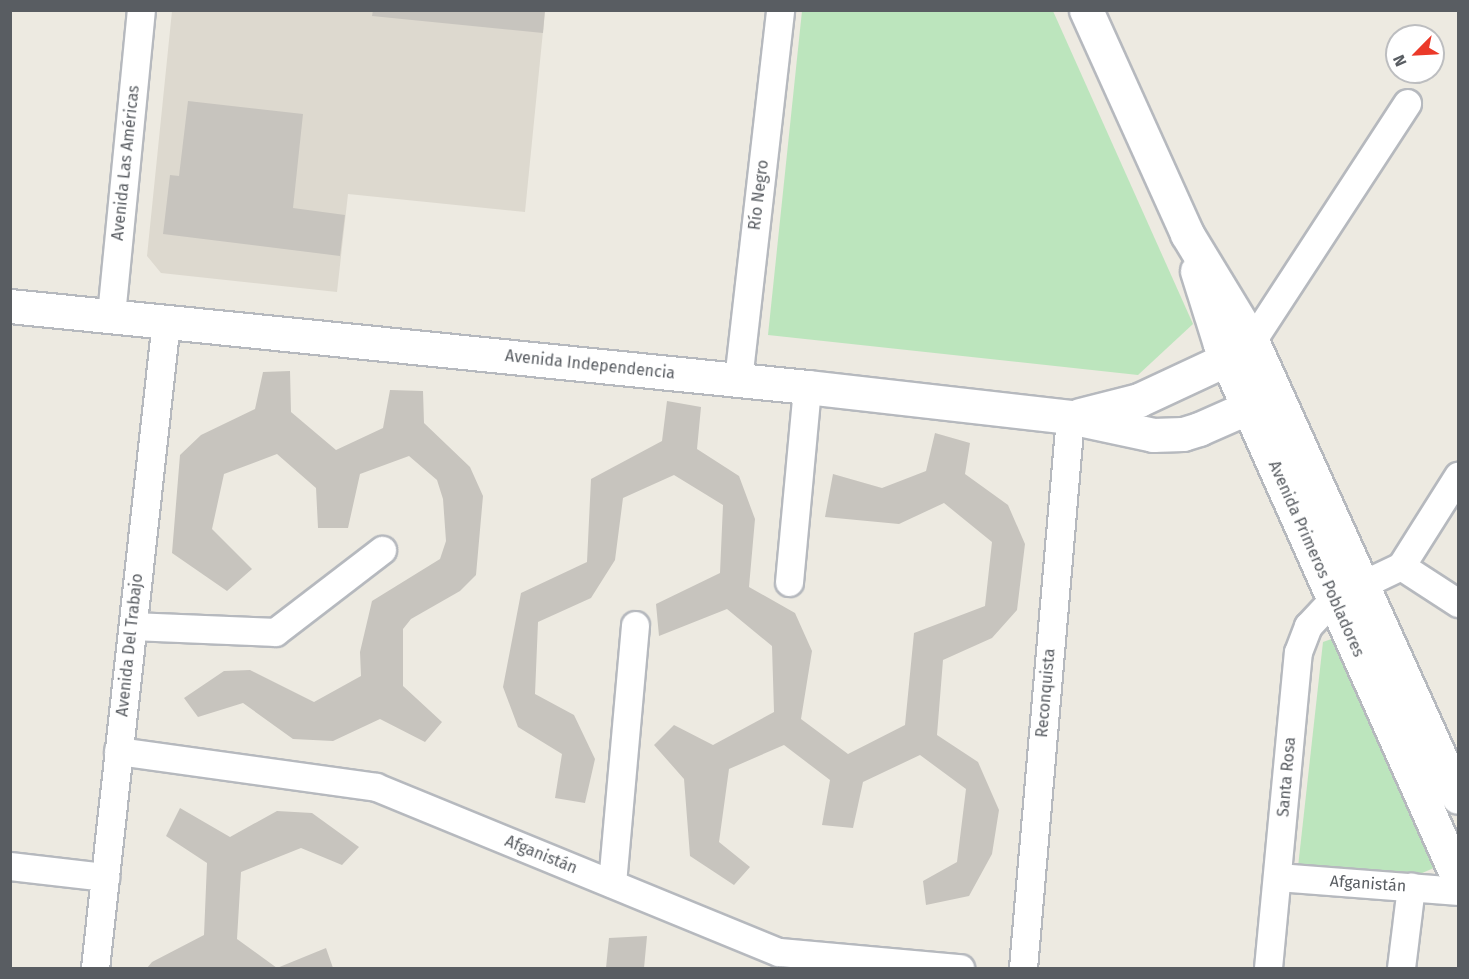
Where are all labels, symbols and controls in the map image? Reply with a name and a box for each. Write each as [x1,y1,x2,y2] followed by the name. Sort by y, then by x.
[1385,24,1445,84] north arrow
[1389,52,1411,69] text: N
[108,84,144,242] street label: Avenida Las Américas
[745,159,773,231] street label: Río Negro
[504,347,676,383] street label: Avenida Independencia
[1264,458,1368,660] street label: Avenida Primeros Pobladores
[113,572,147,718] street label: Avenida Del Trabajo
[1033,648,1059,738] street label: Reconquista
[1274,736,1300,818] street label: Santa Rosa
[502,832,580,878] street label: Afganistán
[1329,872,1407,896] street label: Afganistán

